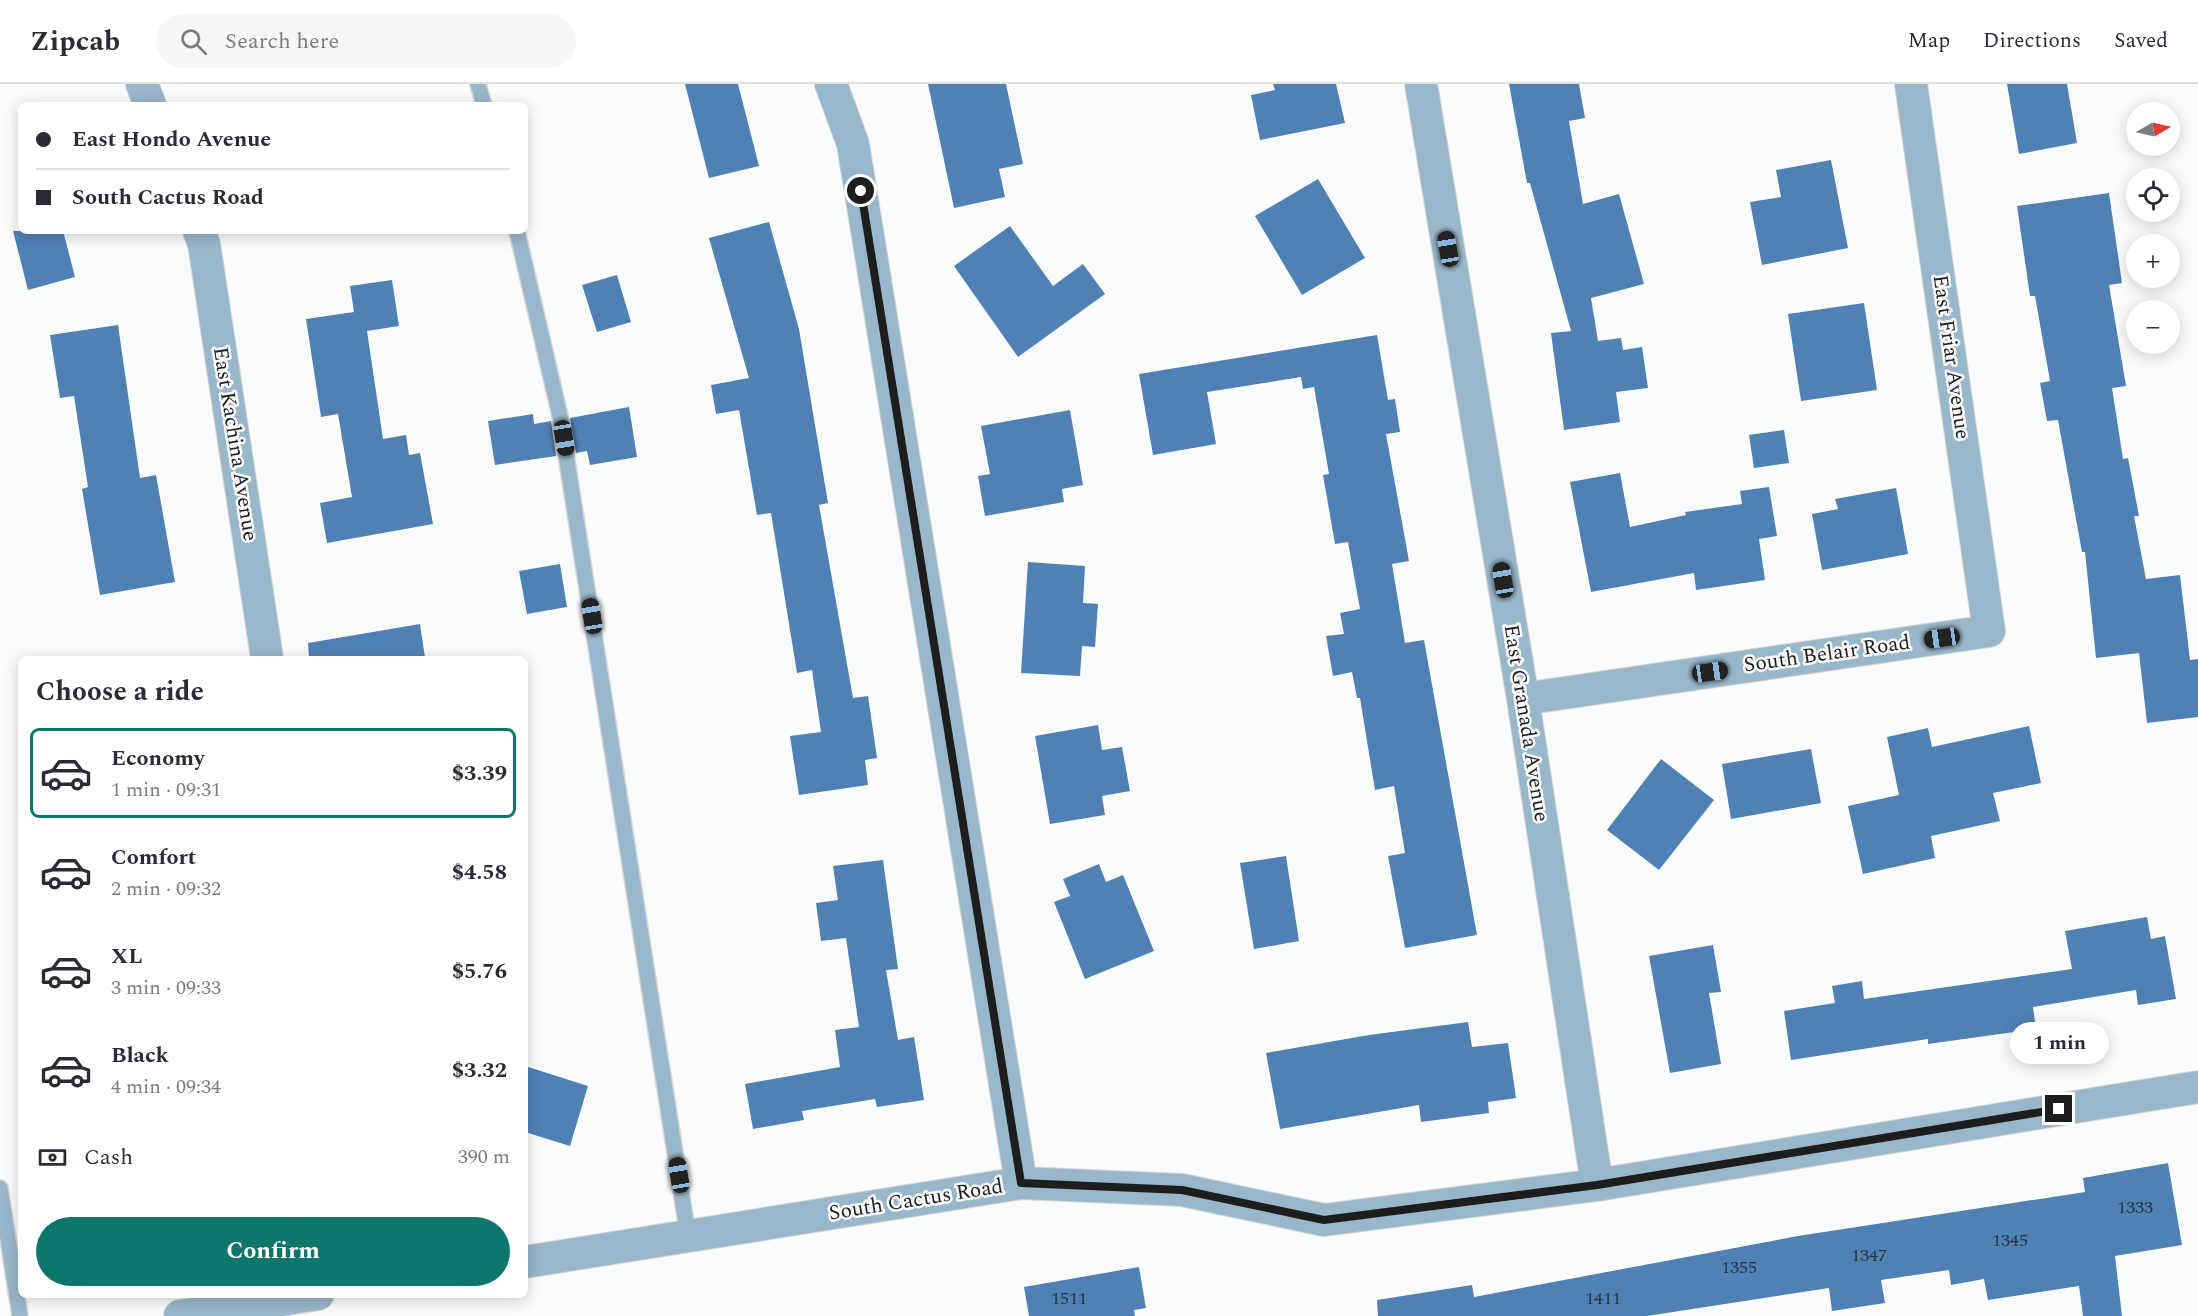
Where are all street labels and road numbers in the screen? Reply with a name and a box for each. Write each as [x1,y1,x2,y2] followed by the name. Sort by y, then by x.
[1924,273,1978,441] street label: East Friar Avenue
[204,345,266,543] street label: East Kachina Avenue
[1495,622,1557,824] street label: East Granada Avenue
[1742,626,1912,682] street label: South Belair Road
[827,1170,1005,1230] street label: South Cactus Road

